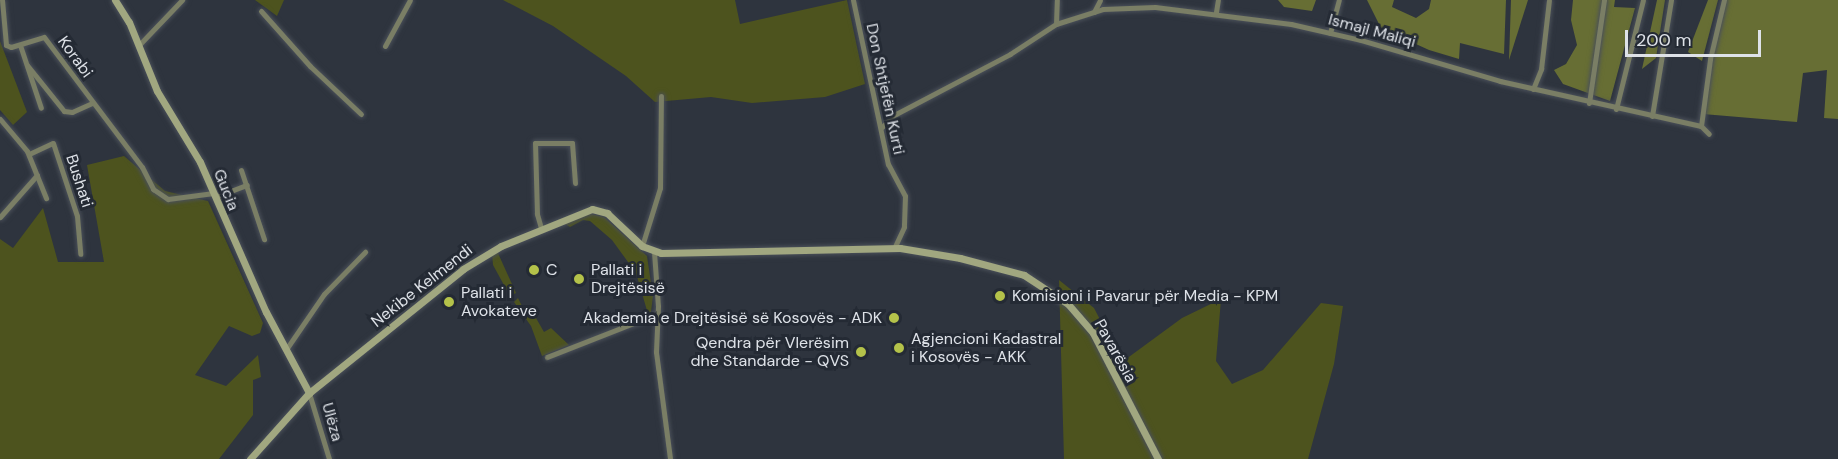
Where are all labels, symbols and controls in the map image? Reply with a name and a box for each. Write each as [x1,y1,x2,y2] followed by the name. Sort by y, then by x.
[1326,10,1418,52] street label: Ismajl Maliqi
[1628,18,1764,56] scale bar
[862,22,908,156] street label: Don Shtjefën Kurti
[1636,28,1692,52] text: 200 m
[53,32,97,82] street label: Korabi
[61,152,97,210] street label: Bushati
[209,166,243,214] street label: Gucia
[368,240,476,332] street label: Nekibe Kelmendi
[546,260,557,280] place label: C
[591,260,665,298] place label: Pallati i Drejtësisë
[527,263,541,277] marker: C
[572,272,586,286] marker: Pallati i Drejtësisë
[461,283,537,321] place label: Pallati i Avokateve
[1012,286,1278,306] place label: Komisioni i Pavarur për Media - KPM
[993,289,1007,303] marker: Komisioni i Pavarur për Media - KPM
[442,295,456,309] marker: Pallati i Avokateve
[583,308,882,328] place label: Akademia e Drejtësisë së Kosovës - ADK
[887,311,901,325] marker: Akademia e Drejtësisë së Kosovës - ADK
[1090,316,1140,386] street label: Pavarësia
[911,329,1061,367] place label: Agjencioni Kadastral i Kosovës - AKK
[690,333,849,371] place label: Qendra për Vlerësim dhe Standarde - QVS
[892,341,906,355] marker: Agjencioni Kadastral i Kosovës - AKK
[854,345,868,359] marker: Qendra për Vlerësim dhe Standarde - QVS
[317,401,347,443] street label: Ulëza

